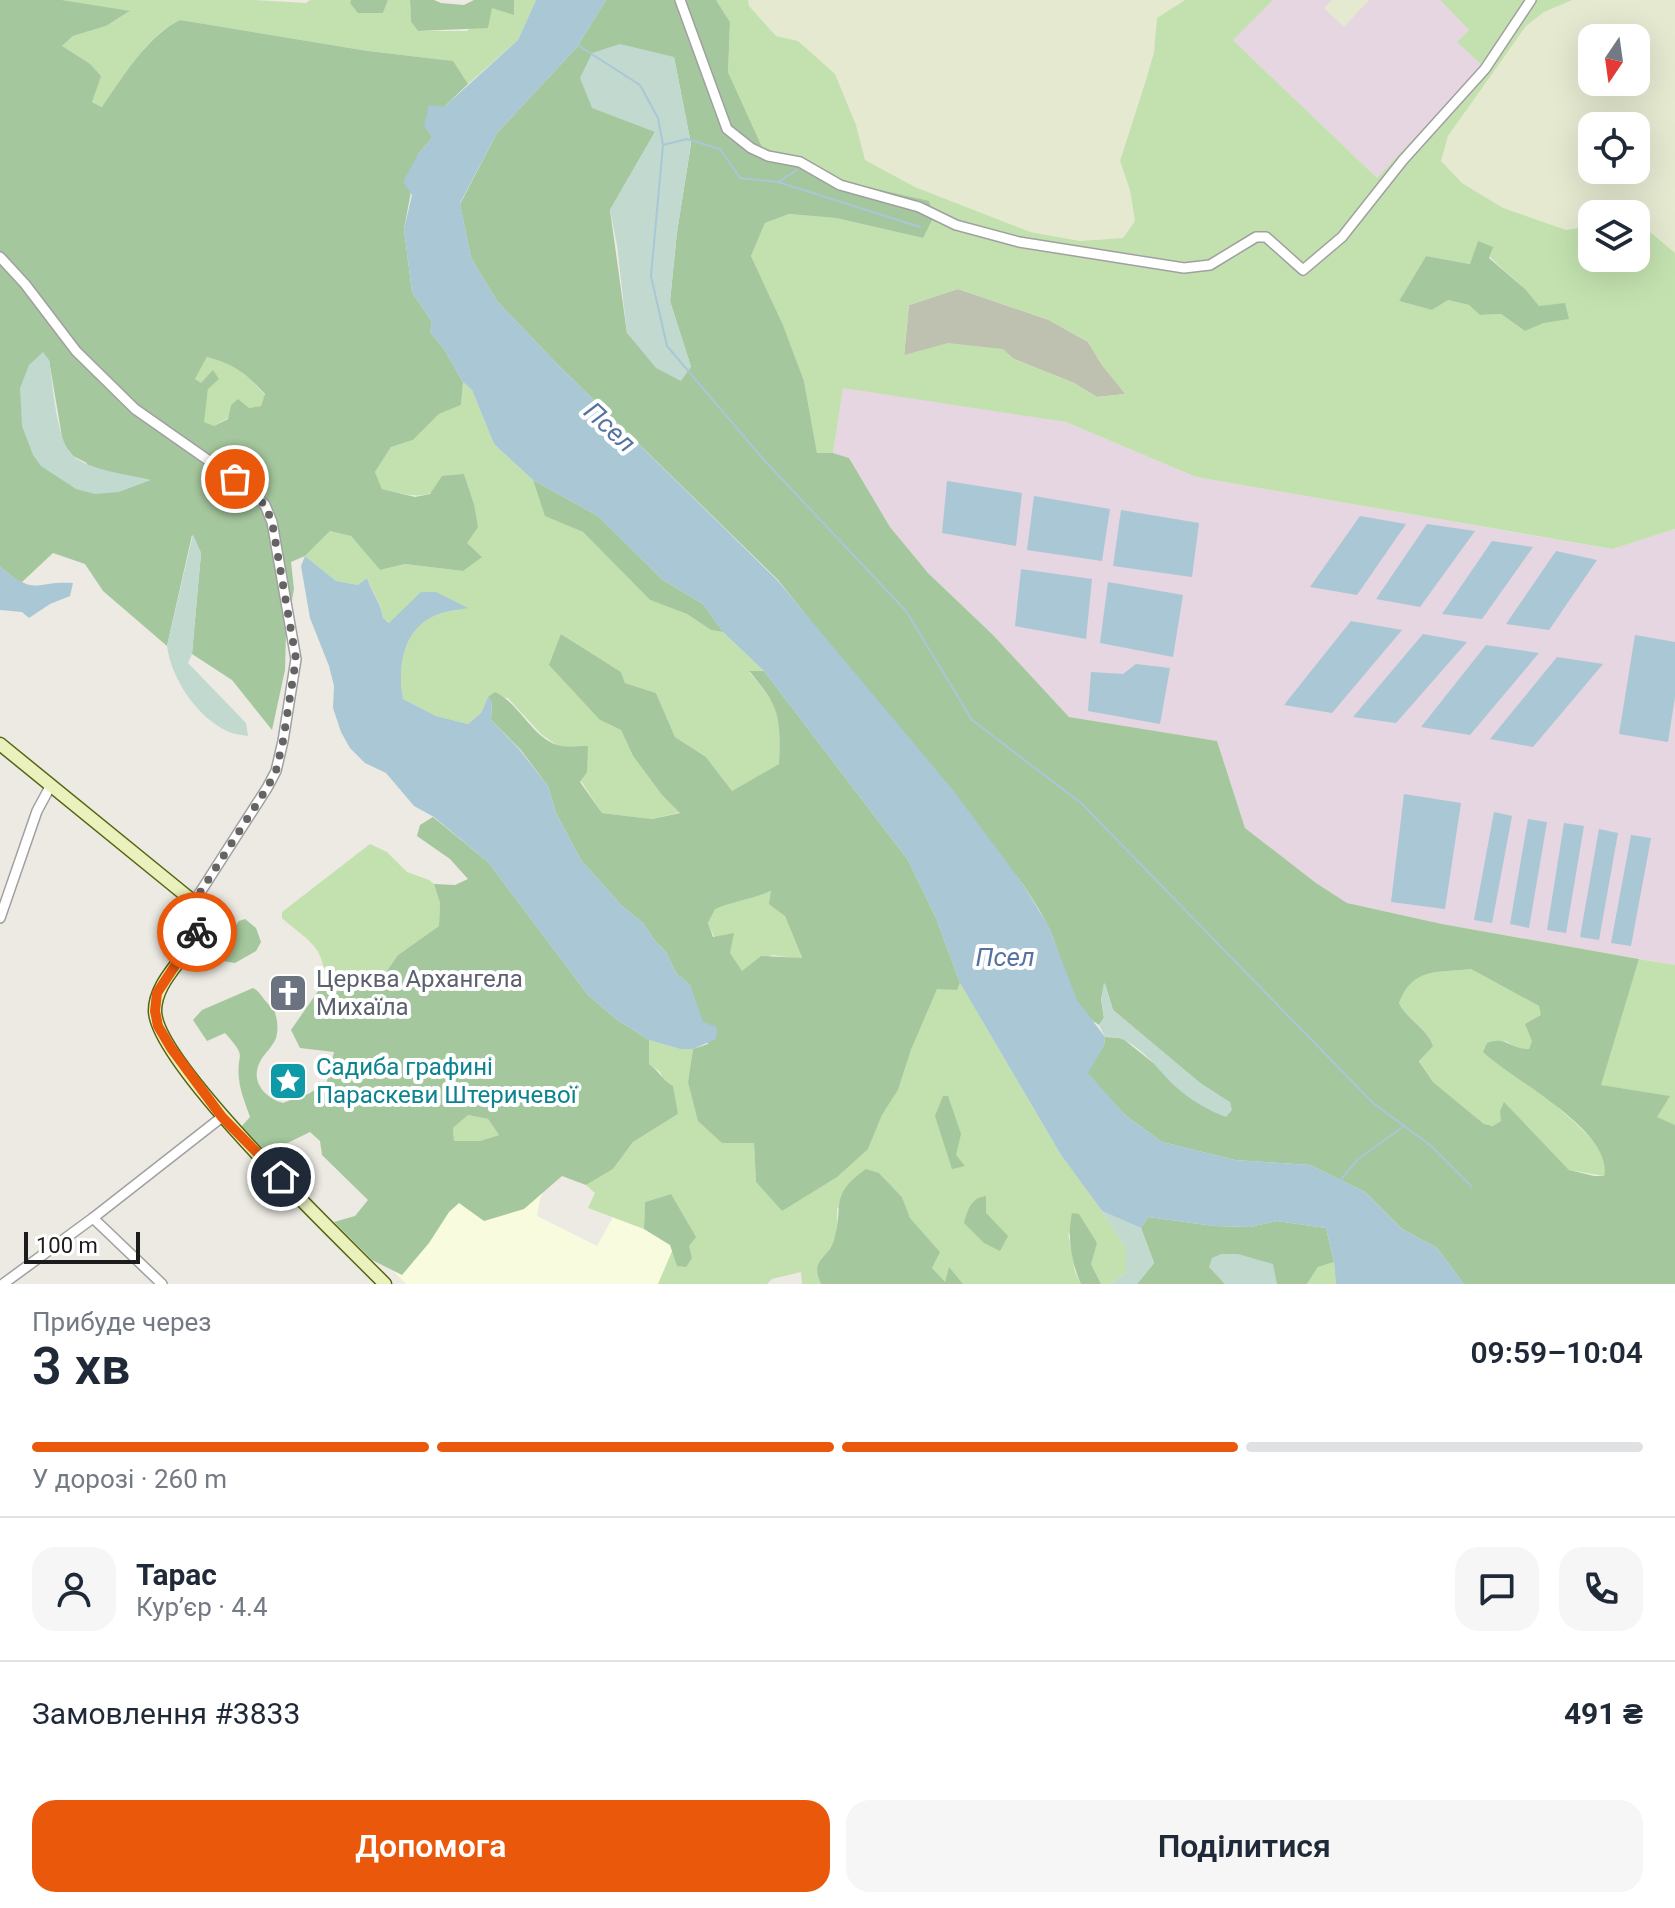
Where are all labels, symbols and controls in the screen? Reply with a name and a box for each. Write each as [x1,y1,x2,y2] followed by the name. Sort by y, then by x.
[1578,24,1650,96] north arrow
[1578,24,1650,272] map controls
[1578,112,1650,184] button: locate
[1578,200,1650,272] button: layers
[578,396,642,458] water label: Псел
[201,445,269,513] pin
[213,457,257,501] icon: bag
[157,892,237,972] courier
[175,910,219,954] icon: bike
[975,942,1035,972] water label: Псел
[316,965,523,1021] place label: Церква Архангела Михаїла
[267,972,309,1014] church icon: Церква Архангела Михаїла
[316,1053,578,1109] place label: Садиба графині Параскеви Штеричевої
[267,1060,309,1102] place icon: Садиба графині Параскеви Штеричевої
[247,1143,315,1211] pin
[259,1155,303,1199] icon: home
[24,1228,140,1264] scale bar
[36,1233,98,1258] text: 100 m
[32,1307,212,1337] text: Прибуде через
[1470,1335,1643,1370] text: 09:59–10:04
[32,1336,130,1397] text: 3 хв
[32,1464,227,1494] text: У дорозі · 260 m
[32,1547,116,1631] button: person
[1455,1547,1539,1631] button: chat
[1559,1547,1643,1631] button: phone
[136,1557,217,1592] text: Тарас
[136,1592,268,1622] text: Кур’єр · 4.4
[32,1696,300,1731] text: Замовлення #3833
[1564,1696,1643,1731] text: 491 ₴
[32,1800,830,1892] button: Допомога
[846,1800,1643,1892] button: Поділитися

